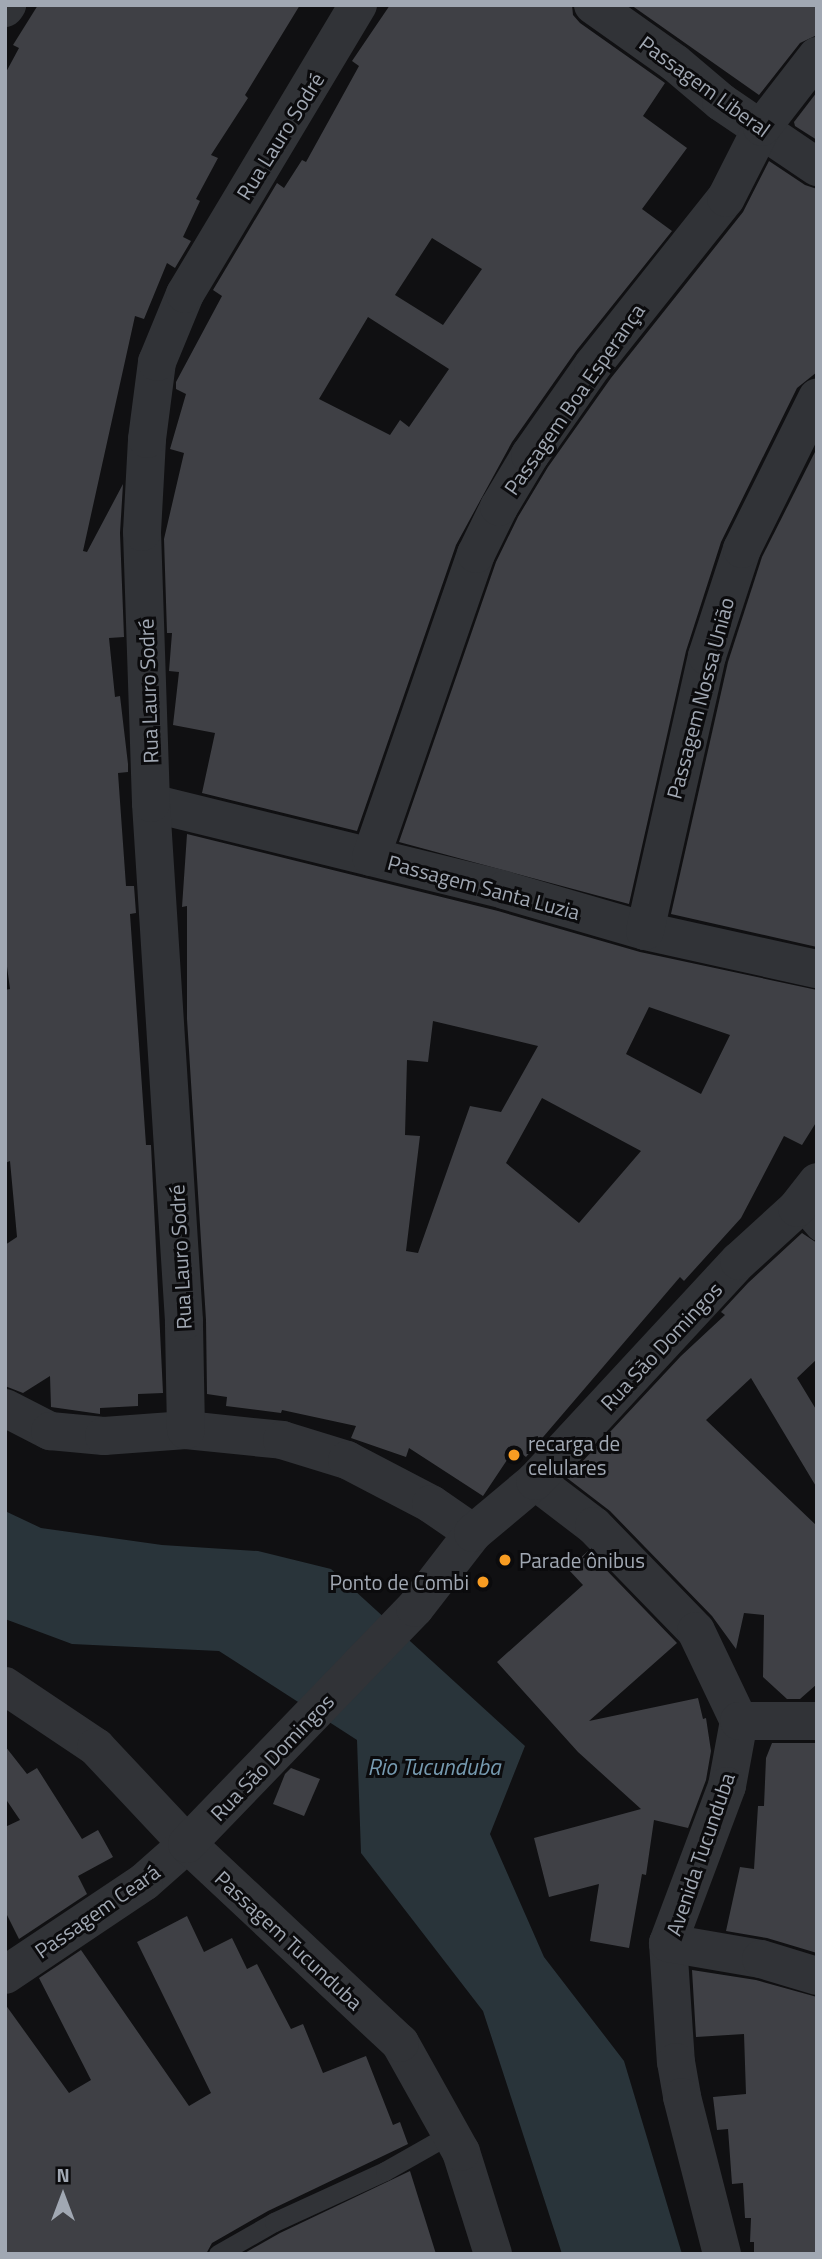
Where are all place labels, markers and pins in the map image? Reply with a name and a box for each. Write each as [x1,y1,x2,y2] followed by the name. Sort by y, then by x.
[528,1430,620,1480] place label: recarga de celulares
[506,1447,522,1463] marker: recarga de celulares
[519,1547,645,1573] place label: Parade ônibus
[497,1552,513,1568] marker: Parade ônibus
[329,1569,469,1595] place label: Ponto de Combi
[475,1574,491,1590] marker: Ponto de Combi

